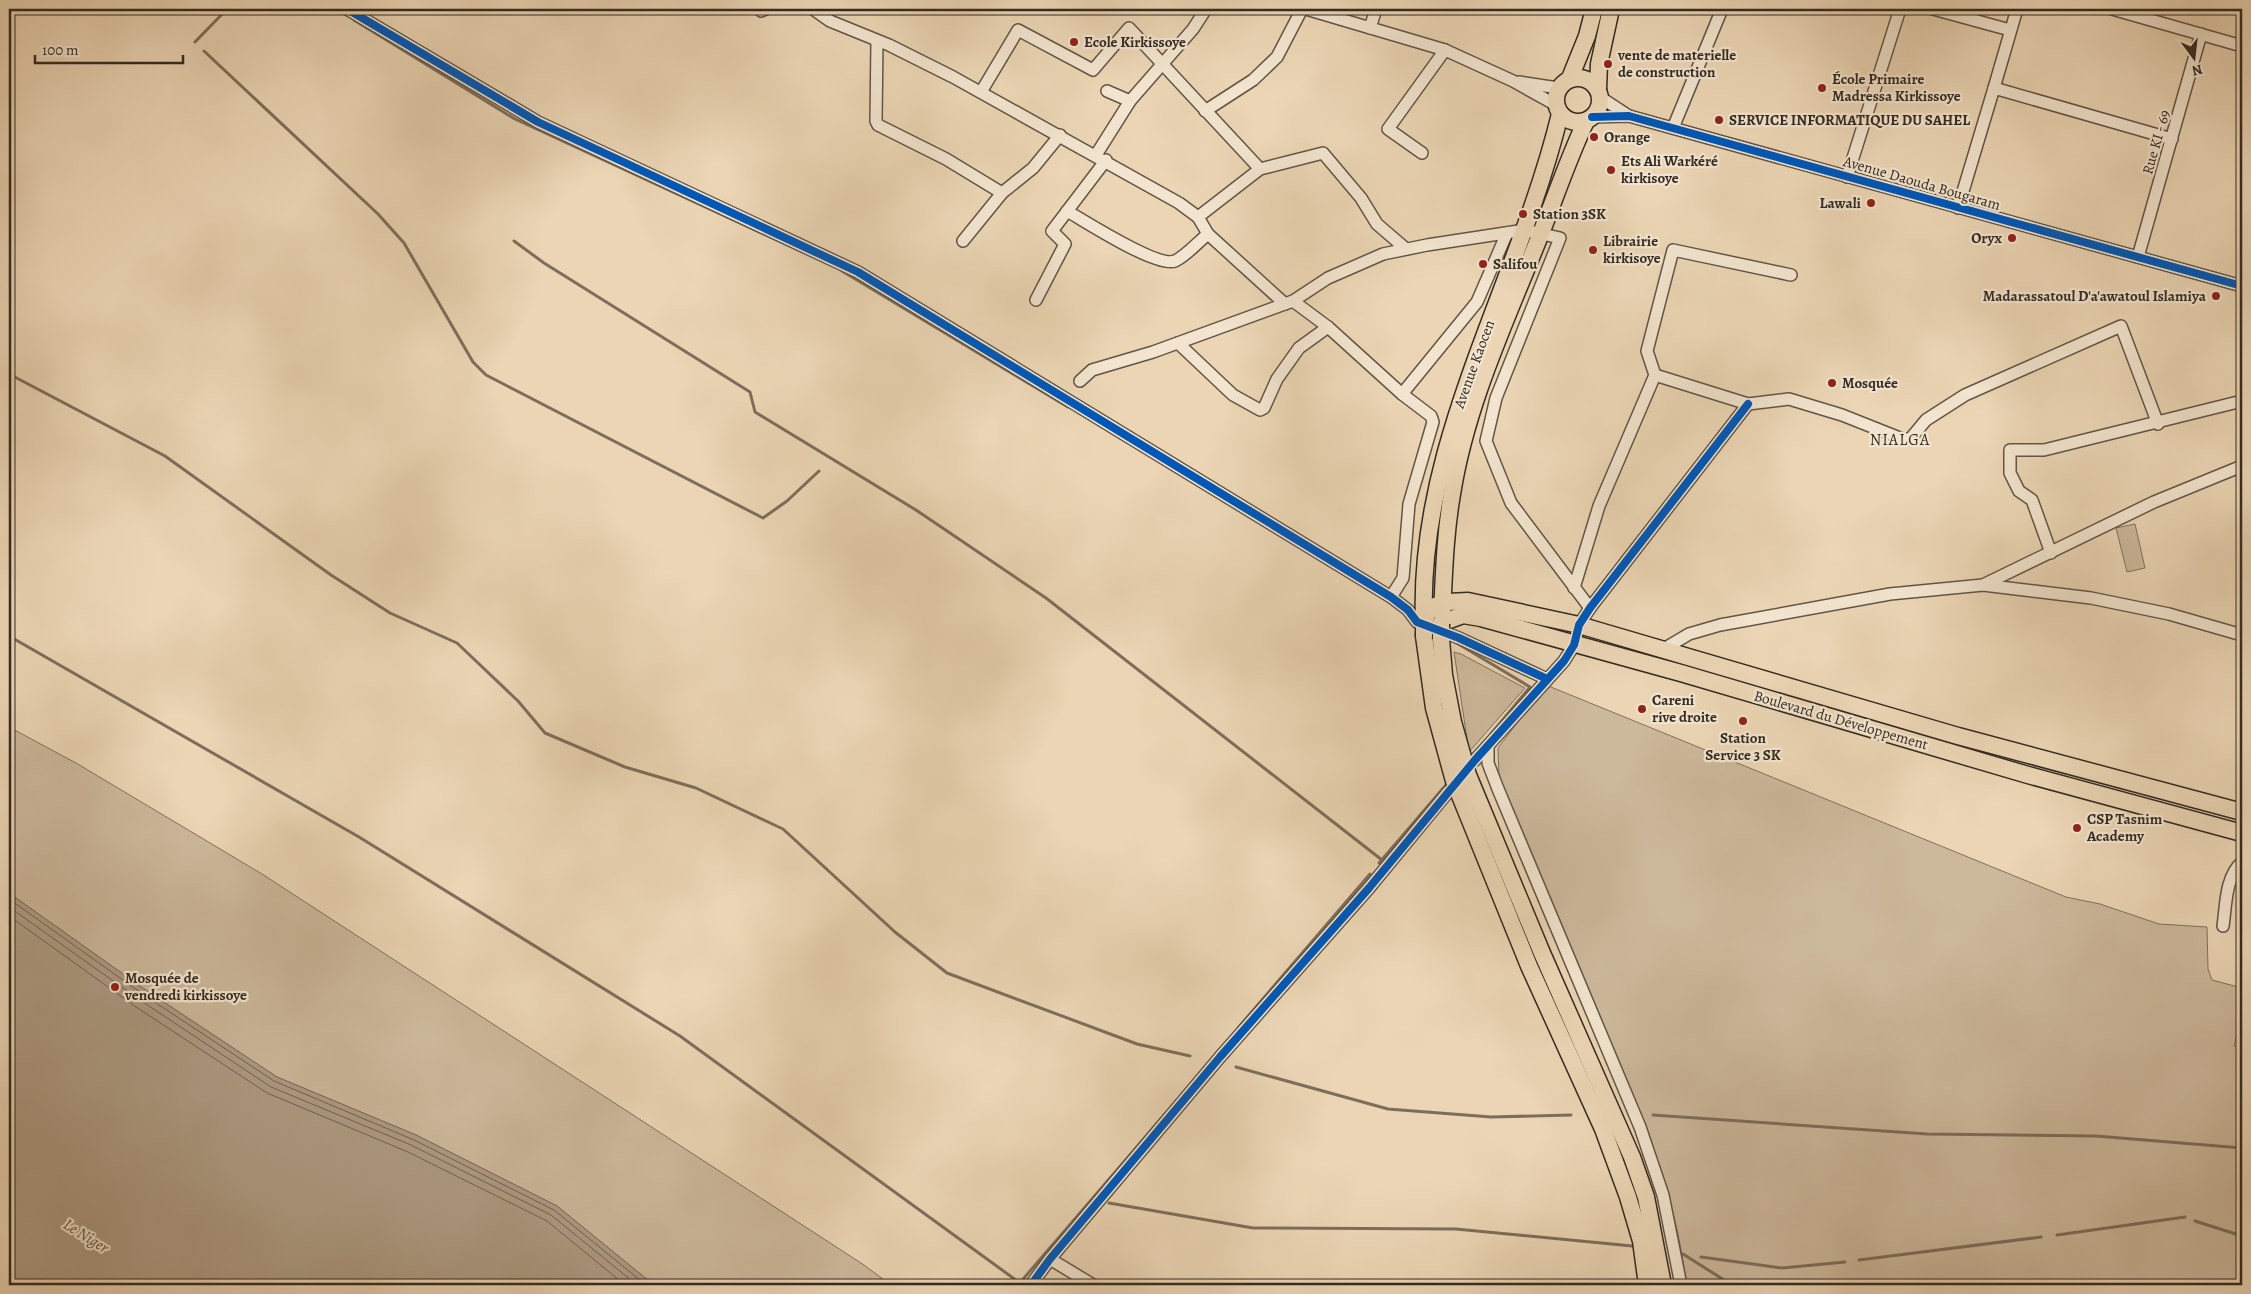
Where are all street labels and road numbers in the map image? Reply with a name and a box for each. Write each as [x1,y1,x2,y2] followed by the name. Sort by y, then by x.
[2137,107,2175,177] street label: Rue KI - 69
[1840,151,2003,215] street label: Avenue Daouda Bougaram
[1448,317,1499,412] street label: Avenue Kaocen
[1752,686,1931,754] street label: Boulevard du Développement

